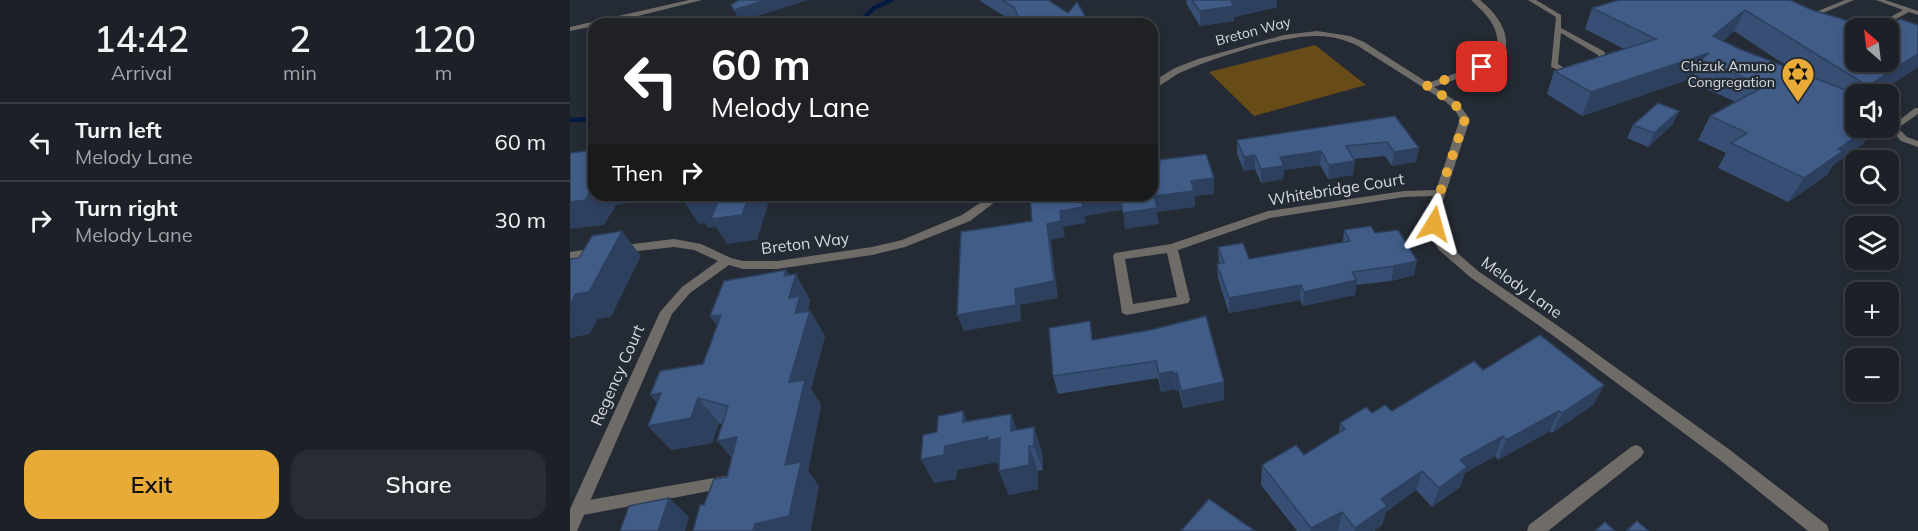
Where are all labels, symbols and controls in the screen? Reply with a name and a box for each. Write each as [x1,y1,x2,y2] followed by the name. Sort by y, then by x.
[1213,12,1293,50] street label: Breton Way
[94,16,189,61] text: 14:42
[289,16,311,61] text: 2
[411,16,476,61] text: 120
[1845,18,1899,72] north arrow
[1845,18,1899,402] map controls
[711,38,811,91] text: 60 m
[1456,41,1507,92] pin
[612,42,690,120] icon: left
[1465,50,1498,83] icon: arrive
[1780,56,1816,103] synagogue icon: Chizuk Amuno Congregation
[1681,57,1775,91] place label: Chizuk Amuno Congregation
[111,60,172,85] text: Arrival
[283,60,317,85] text: min
[435,60,452,85] text: m
[1845,84,1899,138] button: sound
[711,90,870,124] text: Melody Lane
[75,116,162,144] text: Turn left
[24,126,57,159] icon: left
[495,128,546,156] text: 60 m
[75,144,193,169] text: Melody Lane
[1845,150,1899,204] button: search
[675,156,708,189] icon: right
[612,159,663,187] text: Then
[1267,168,1406,210] street label: Whitebridge Court
[1402,192,1466,256] position arrow
[75,194,178,222] text: Turn right
[24,204,57,237] icon: right
[495,206,546,234] text: 30 m
[1845,216,1899,270] button: layers
[75,222,193,247] text: Melody Lane
[760,228,851,258] street label: Breton Way
[1478,252,1566,322] street label: Melody Lane
[1845,282,1899,336] button: +
[586,321,648,429] street label: Regency Court
[1845,348,1899,402] button: −
[24,450,279,519] button: Exit
[291,450,546,519] button: Share

